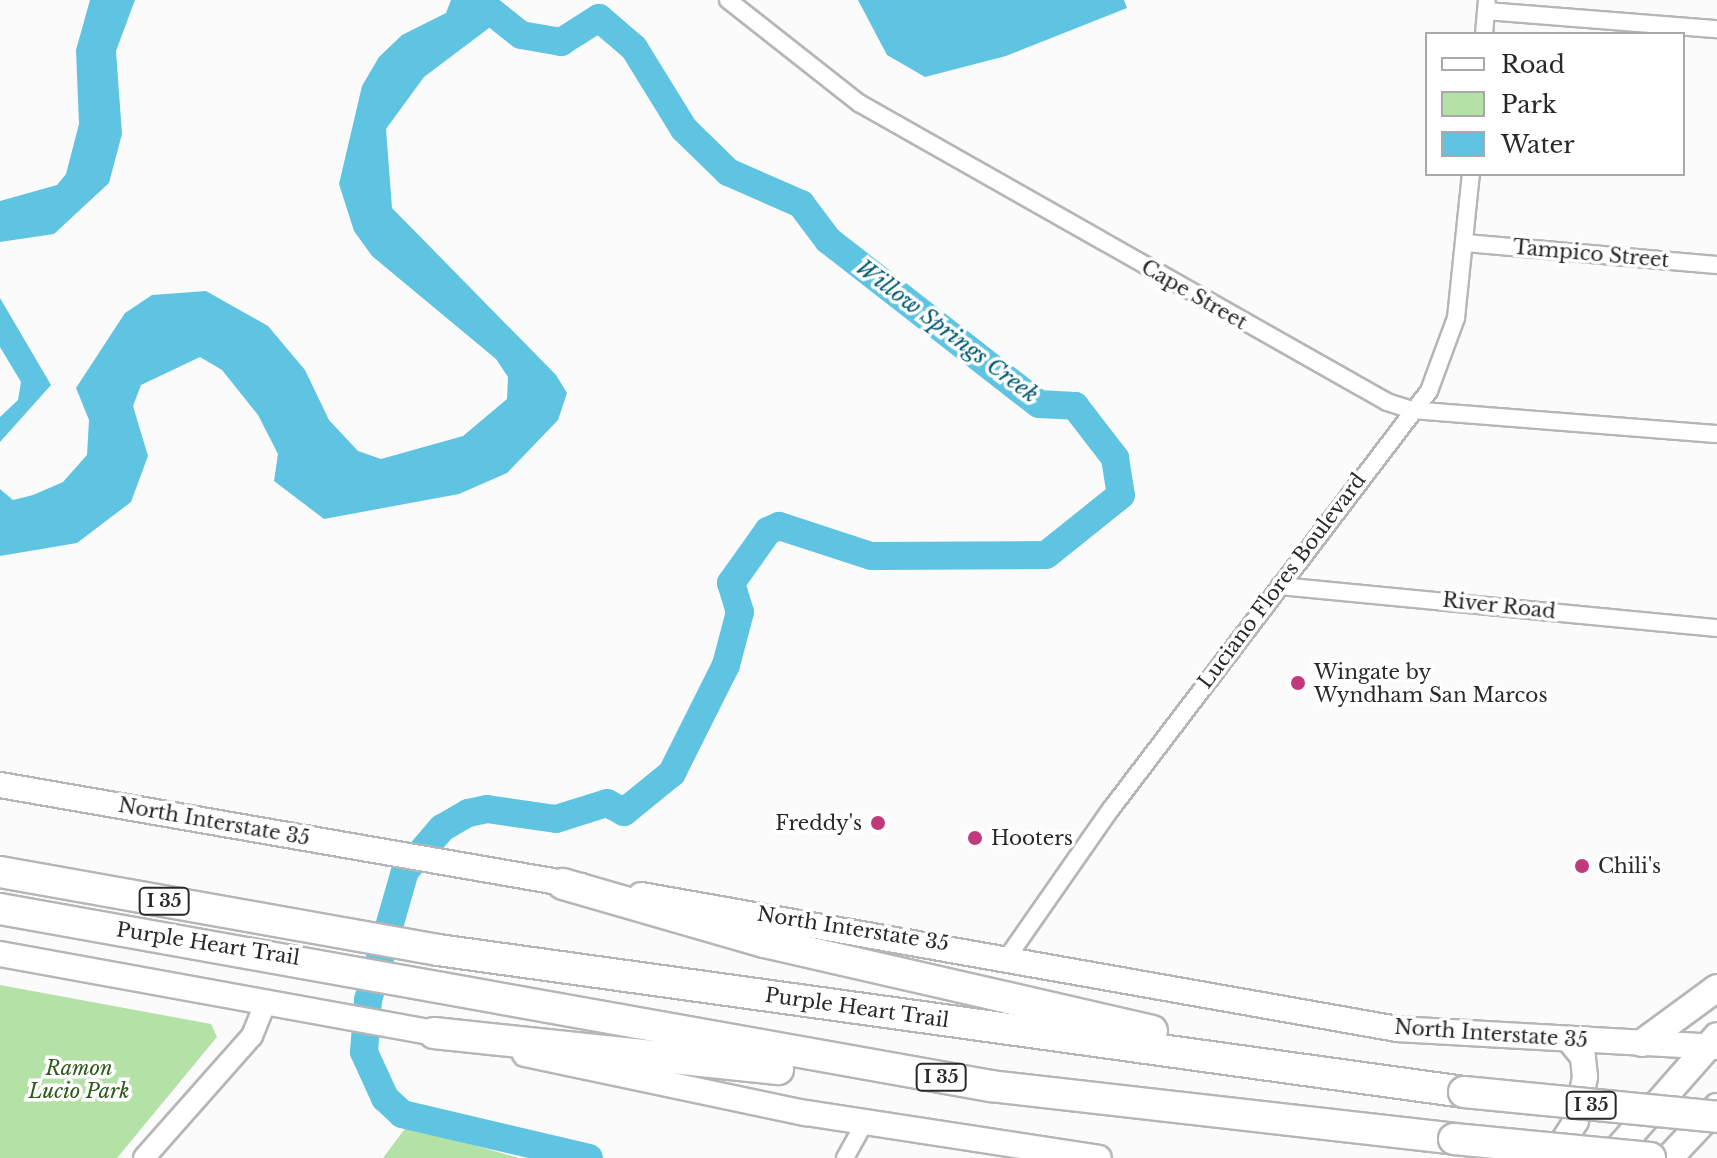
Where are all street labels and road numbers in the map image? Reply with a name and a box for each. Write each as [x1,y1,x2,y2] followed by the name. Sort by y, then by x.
[1512,235,1670,273] street label: Tampico Street
[1137,255,1251,335] street label: Cape Street
[1193,469,1371,693] street label: Luciano Flores Boulevard
[1441,588,1557,624] street label: River Road
[116,793,312,851] street label: North Interstate 35
[138,887,190,915] road number: I 35
[755,902,951,956] street label: North Interstate 35
[114,918,302,970] street label: Purple Heart Trail
[763,983,951,1033] street label: Purple Heart Trail
[1393,1015,1589,1053] street label: North Interstate 35
[915,1063,967,1091] road number: I 35
[1565,1091,1617,1119] road number: I 35

